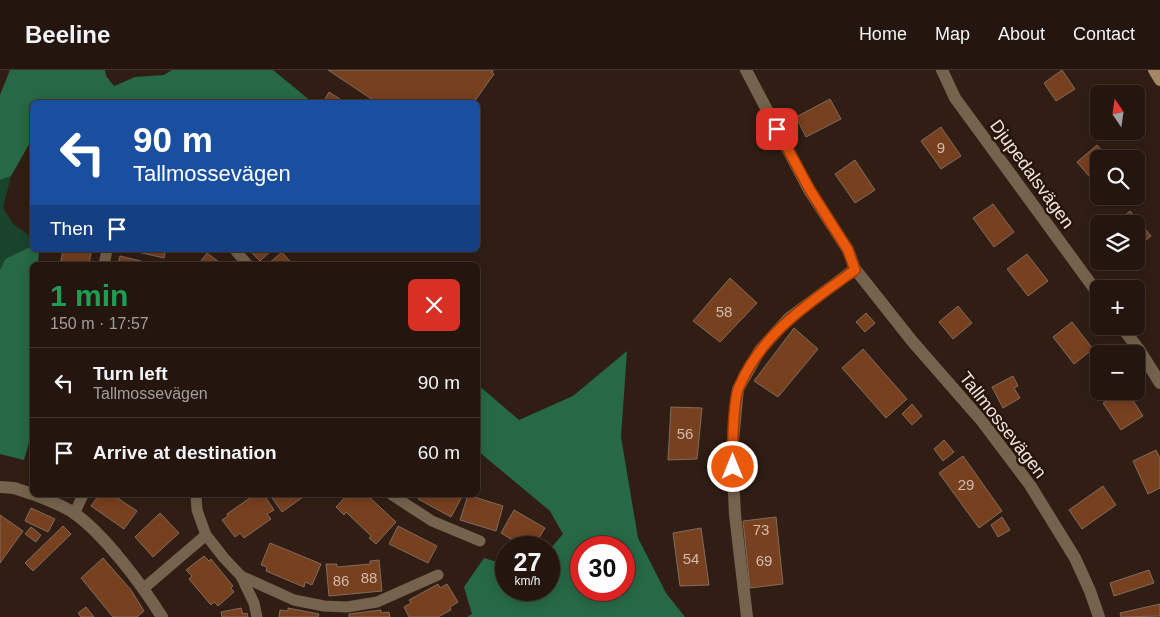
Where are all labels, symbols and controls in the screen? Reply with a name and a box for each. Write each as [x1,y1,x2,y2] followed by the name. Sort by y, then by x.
[25,21,110,48] text: Beeline
[859,24,907,44] text: Home
[935,24,970,44] text: Map
[998,24,1045,44] text: About
[1073,24,1135,44] text: Contact
[1090,85,1145,140] north arrow
[1090,85,1145,400] map controls
[756,108,798,150] pin
[763,115,791,143] icon: arrive
[986,116,1078,232] street label: Djupedalsvägen
[50,120,115,185] icon: left
[133,120,213,159] text: 90 m
[937,139,945,156] house number: 9
[1090,150,1145,205] button: search
[133,161,291,186] text: Tallmossevägen
[103,215,131,243] icon: arrive
[1090,215,1145,270] button: layers
[50,218,93,239] text: Then
[50,279,128,312] text: 1 min
[408,279,460,331] button: close
[1090,280,1145,335] button: +
[716,303,732,320] house number: 58
[50,315,149,332] text: 150 m · 17:57
[1090,345,1145,400] button: −
[93,363,168,384] text: Turn left
[955,368,1051,482] street label: Tallmossevägen
[50,369,78,397] icon: left
[418,372,460,393] text: 90 m
[93,385,208,402] text: Tallmossevägen
[677,425,693,442] house number: 56
[50,439,78,467] icon: arrive
[706,440,758,492] position arrow
[93,442,277,463] text: Arrive at destination
[418,442,460,463] text: 60 m
[958,476,974,493] house number: 29
[753,521,769,538] house number: 73
[570,536,635,601] speed limit sign: 30
[514,548,541,576] text: 27
[683,550,699,567] house number: 54
[756,552,772,569] house number: 69
[361,569,377,586] house number: 88
[333,572,349,589] house number: 86
[514,574,541,588] text: km/h

